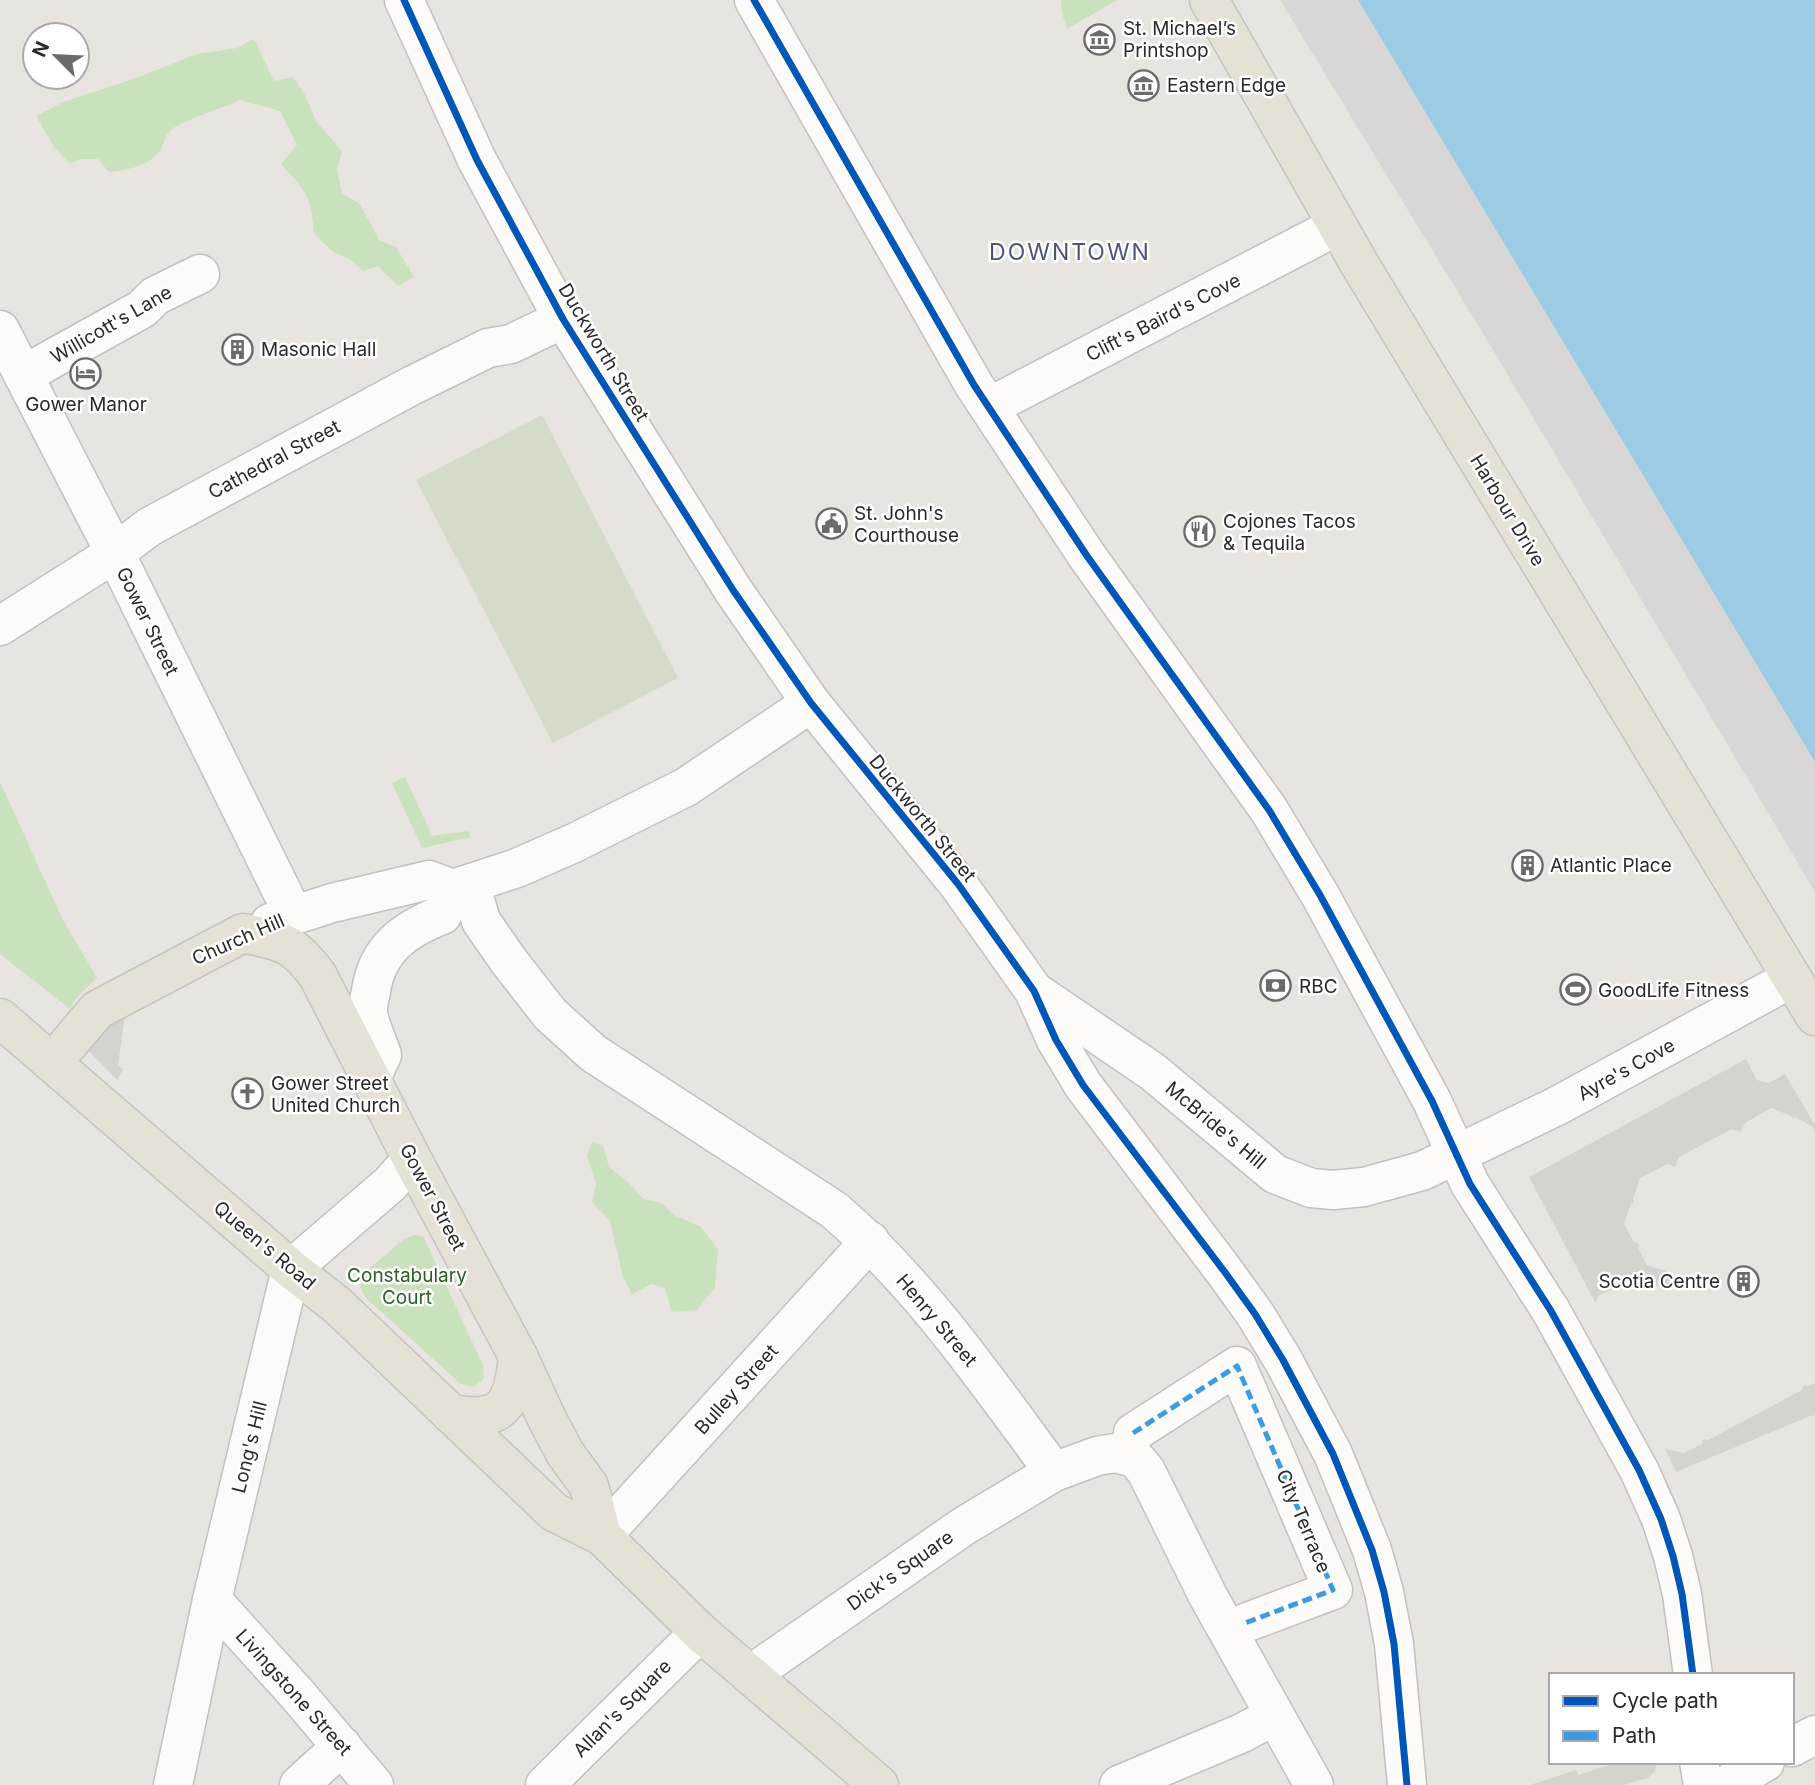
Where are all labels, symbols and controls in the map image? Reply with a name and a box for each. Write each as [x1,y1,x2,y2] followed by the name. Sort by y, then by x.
[1123,17,1236,62] place label: St. Michael’s Printshop
[21,21,91,91] north arrow
[1083,22,1117,56] museum icon: St. Michael’s Printshop
[27,38,54,61] text: N
[1127,68,1161,102] museum icon: Eastern Edge
[1167,74,1286,97] place label: Eastern Edge
[989,238,1151,266] district label: DOWNTOWN
[1082,269,1244,366] street label: Clift's Baird's Cove
[553,279,654,425] street label: Duckworth Street
[47,280,176,368] street label: Willicott's Lane
[221,332,255,366] building icon: Masonic Hall
[261,338,376,361] place label: Masonic Hall
[69,356,103,390] hotel icon: Gower Manor
[25,393,147,416] place label: Gower Manor
[204,415,344,504] street label: Cathedral Street
[1465,450,1550,570] street label: Harbour Drive
[854,502,959,547] place label: St. John's Courthouse
[814,507,848,541] public building icon: St. John's Courthouse
[1223,510,1356,555] place label: Cojones Tacos & Tequila
[1183,515,1217,549] restaurant icon: Cojones Tacos & Tequila
[111,563,184,679] street label: Gower Street
[864,750,981,886] street label: Duckworth Street
[1510,848,1544,882] building icon: Atlantic Place
[1550,854,1672,877] place label: Atlantic Place
[189,909,288,970] street label: Church Hill
[1259,969,1293,1003] bank icon: RBC
[1558,973,1592,1007] sports icon: GoodLife Fitness
[1299,975,1338,998] place label: RBC
[1598,979,1749,1002] place label: GoodLife Fitness
[1574,1033,1679,1106] street label: Ayre's Cove
[271,1072,400,1117] place label: Gower Street United Church
[231,1077,265,1111] church icon: Gower Street United Church
[1161,1077,1271,1174] street label: McBride's Hill
[395,1140,470,1255] street label: Gower Street
[209,1196,320,1295] street label: Queen's Road
[347,1264,467,1309] park label: Constabulary Court
[1726,1264,1760,1298] building icon: Scotia Centre
[891,1269,982,1371] street label: Henry Street
[1598,1270,1720,1293] place label: Scotia Centre
[690,1340,783,1439] street label: Bulley Street
[227,1399,272,1496] street label: Long's Hill
[1271,1466,1336,1576] street label: City Terrace
[843,1525,958,1615] street label: Dick's Square
[231,1624,356,1760] street label: Livingstone Street
[569,1655,676,1762] street label: Allan's Square
[1549,1673,1794,1764] legend
[1612,1688,1718,1713] text: Cycle path
[1612,1723,1657,1748] text: Path

